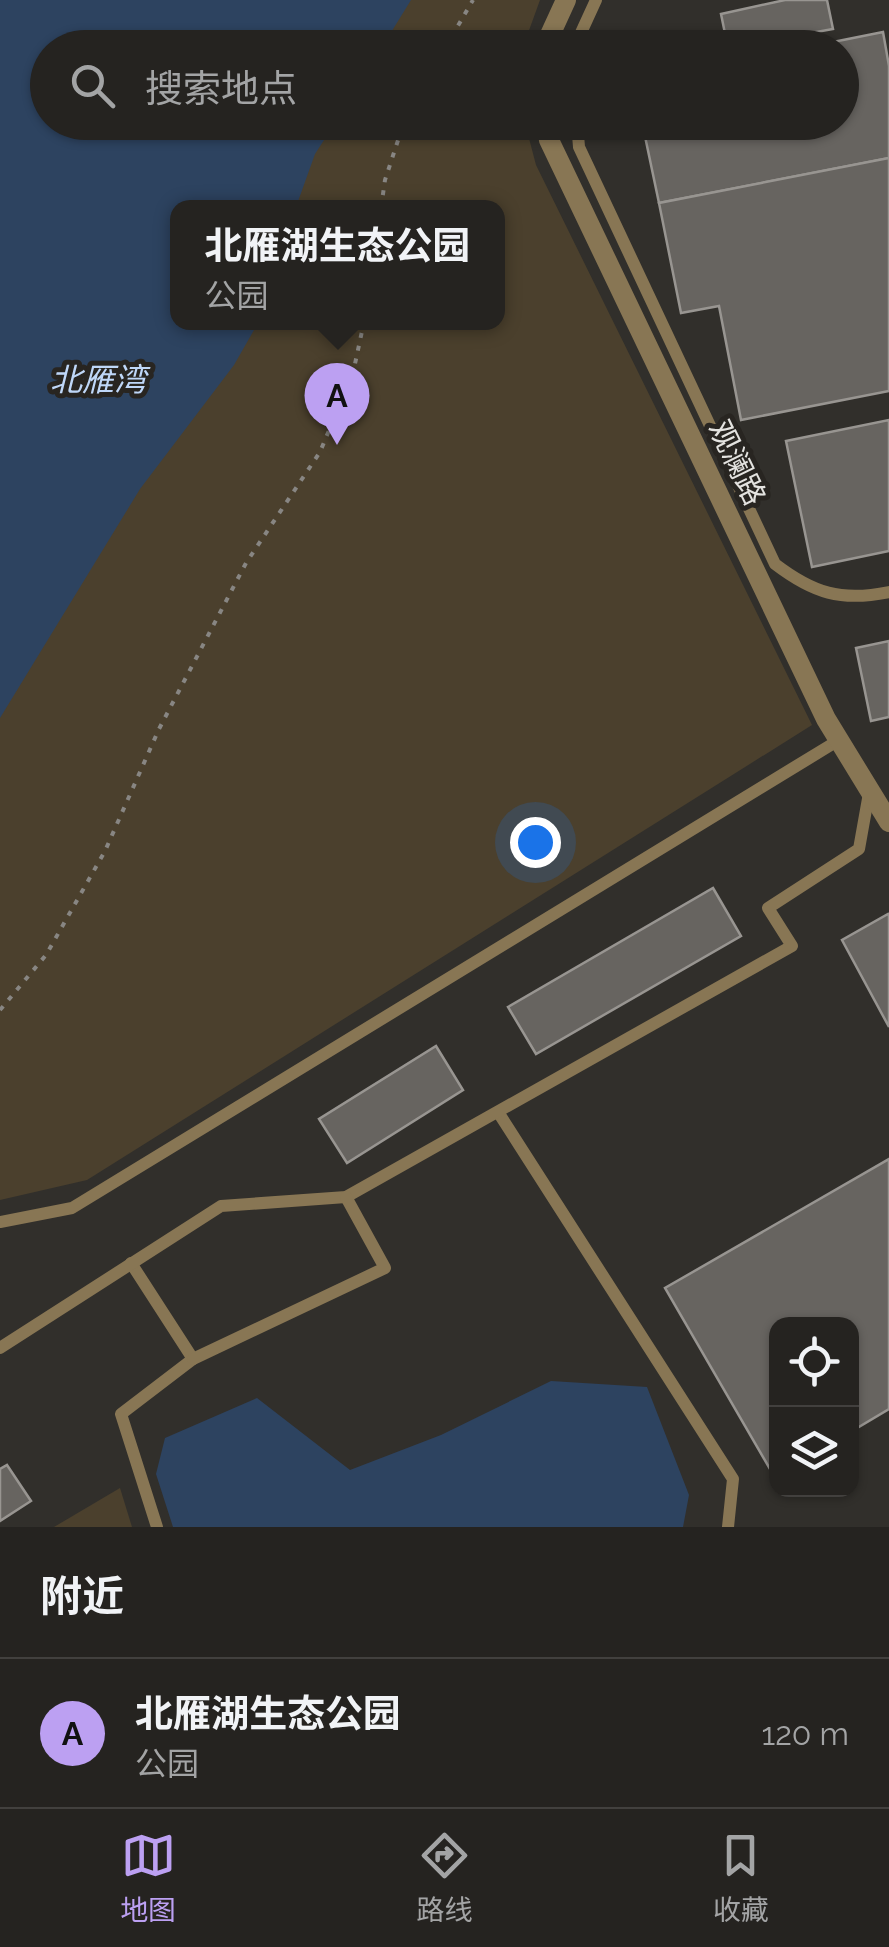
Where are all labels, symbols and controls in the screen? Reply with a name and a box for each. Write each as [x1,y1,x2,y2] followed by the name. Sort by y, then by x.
[30,30,859,140] search box
[65,58,120,113] icon: search
[145,66,297,111] text: 搜索地点
[170,200,505,330] popup
[204,223,471,268] text: 北雁湖生态公园
[204,277,269,314] text: 公园
[50,361,151,398] water label: 北雁湾
[304,362,370,445] pin: A
[702,415,773,511] street label: 观澜路
[510,817,561,868] your location
[769,1317,859,1497] map controls
[769,1317,859,1407] button: locate
[769,1407,859,1497] button: layers
[40,1572,124,1621] text: 附近
[135,1691,401,1736] text: 北雁湖生态公园
[62,1715,83,1752] text: A
[761,1715,849,1752] text: 120 m
[135,1745,199,1782] text: 公园
[120,1828,176,1928] tab: 地图
[416,1828,473,1928] tab: 路线
[713,1828,769,1928] tab: 收藏

